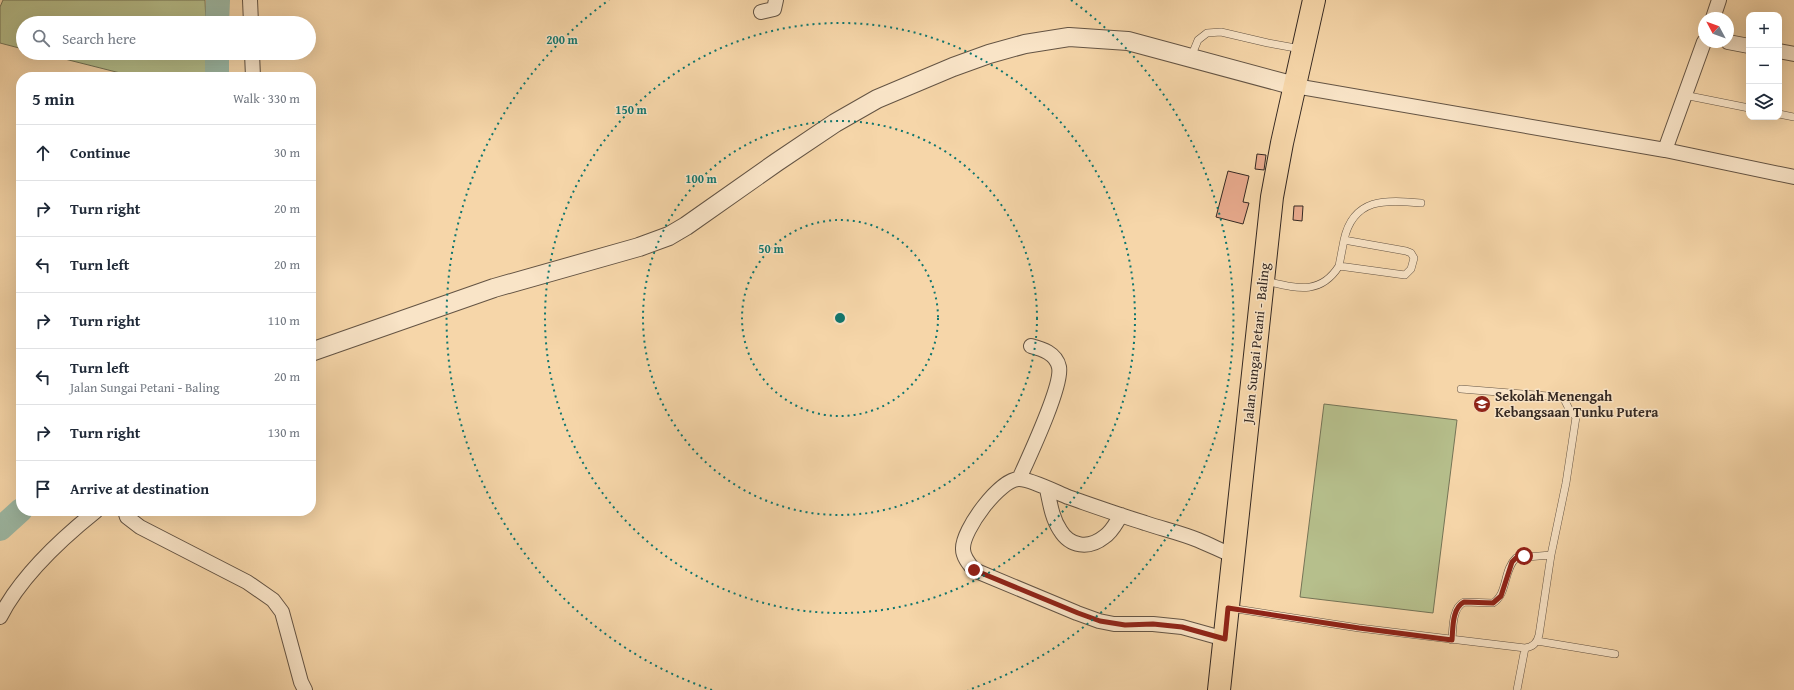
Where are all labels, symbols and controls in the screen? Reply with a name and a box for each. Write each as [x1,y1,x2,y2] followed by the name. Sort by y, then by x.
[1698,12,1734,48] north arrow
[1746,12,1782,120] map controls
[1746,12,1782,48] button: +
[16,16,316,60] search box
[30,27,52,49] icon: search
[62,28,136,49] text: Search here
[546,31,579,48] text: 200 m
[1746,48,1782,84] button: −
[1746,84,1782,120] button: layers
[32,86,74,111] text: 5 min
[233,89,300,108] text: Walk · 330 m
[615,101,648,118] text: 150 m
[32,142,54,164] icon: ahead
[70,142,131,163] text: Continue
[274,143,300,162] text: 30 m
[685,170,718,187] text: 100 m
[32,198,54,220] icon: right
[70,198,141,219] text: Turn right
[274,199,300,218] text: 20 m
[758,240,784,257] text: 50 m
[32,254,54,276] icon: left
[70,254,129,275] text: Turn left
[274,255,300,274] text: 20 m
[1237,262,1274,426] street label: Jalan Sungai Petani - Baling
[32,310,54,332] icon: right
[70,310,141,331] text: Turn right
[268,311,300,330] text: 110 m
[833,311,847,325] centre of rings
[70,357,129,378] text: Turn left
[32,366,54,388] icon: left
[274,367,300,386] text: 20 m
[70,378,220,397] text: Jalan Sungai Petani - Baling
[1495,386,1659,422] place label: Sekolah Menengah Kebangsaan Tunku Putera
[1472,394,1492,414] school or university icon: Sekolah Menengah Kebangsaan Tunku Putera
[32,422,54,444] icon: right
[70,422,141,443] text: Turn right
[268,423,300,442] text: 130 m
[32,478,54,500] icon: arrive
[70,478,209,499] text: Arrive at destination
[1515,547,1533,565] route start
[965,561,983,579] route end

